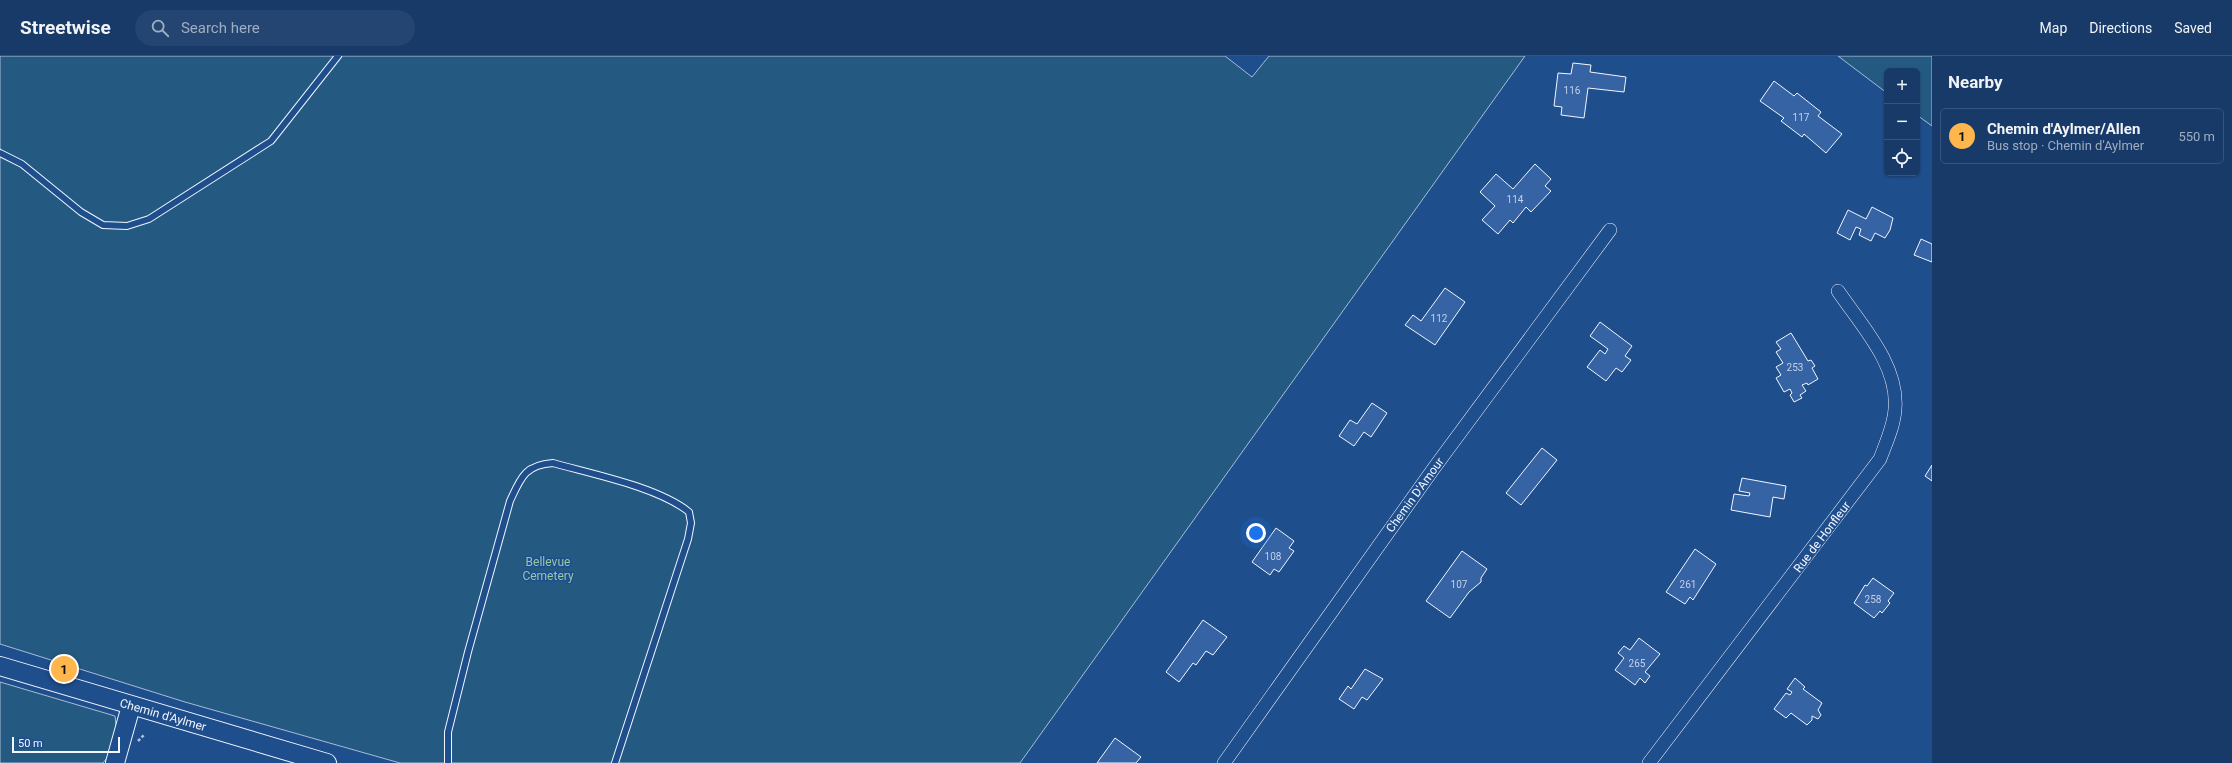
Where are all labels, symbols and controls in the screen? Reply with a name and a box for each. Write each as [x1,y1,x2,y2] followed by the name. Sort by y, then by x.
[135,10,415,46] search box
[20,16,111,39] text: Streetwise
[149,17,171,39] icon: search
[181,19,260,37] text: Search here
[2040,20,2067,36] text: Map
[2089,20,2152,36] text: Directions
[2174,20,2212,36] text: Saved
[1884,68,1920,176] map controls
[1884,68,1920,104] button: +
[1948,72,2003,92] text: Nearby
[1564,85,1581,96] house number: 116
[1884,104,1920,140] button: −
[1793,112,1810,123] house number: 117
[1987,120,2140,138] text: Chemin d'Aylmer/Allen
[1958,129,1966,144] text: 1
[2178,129,2215,144] text: 550 m
[1987,138,2144,153] text: Bus stop · Chemin d'Aylmer
[1884,140,1920,176] button: locate
[1507,194,1524,205] house number: 114
[1431,313,1448,324] house number: 112
[1787,362,1803,373] house number: 253
[1383,455,1447,535] street label: Chemin D'Amour
[1791,499,1853,575] street label: Rue de Honfleur
[1246,523,1266,543] your location
[1265,551,1282,562] house number: 108
[522,555,574,583] park label: Bellevue Cemetery
[1451,579,1468,590] house number: 107
[1680,579,1696,590] house number: 261
[1865,594,1882,605] house number: 258
[51,654,77,684] pin: 1
[1629,658,1646,669] house number: 265
[118,696,208,734] street label: Chemin d'Aylmer
[12,735,120,754] scale bar
[18,737,43,750] text: 50 m

